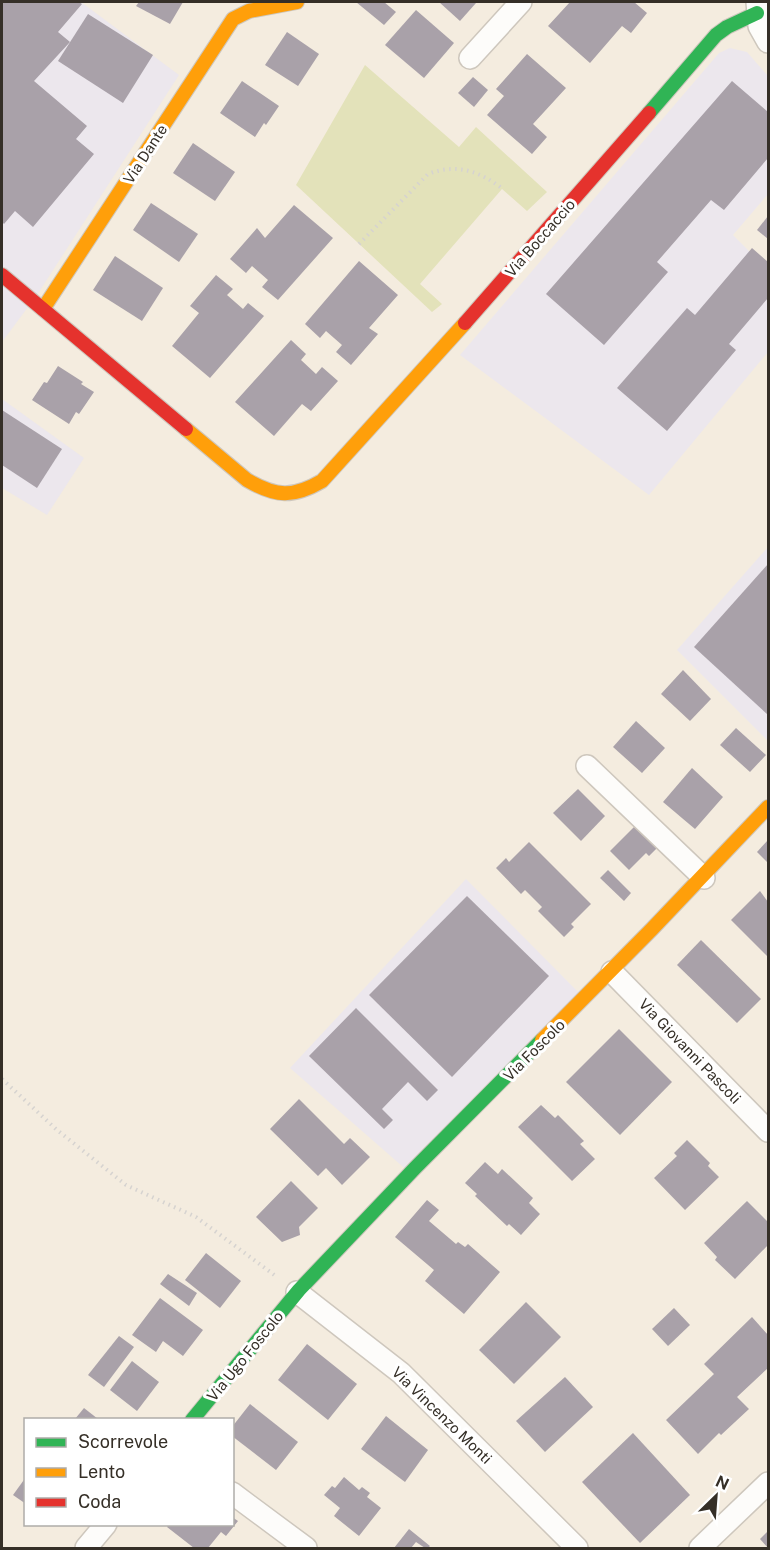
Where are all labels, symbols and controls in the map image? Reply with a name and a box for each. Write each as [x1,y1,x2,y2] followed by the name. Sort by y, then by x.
[120,121,170,187] street label: Via Dante
[502,196,578,280] street label: Via Boccaccio
[636,995,744,1107] street label: Via Giovanni Pascoli
[500,1016,568,1084] street label: Via Foscolo
[203,1308,287,1404] street label: Via Ugo Foscolo
[389,1363,495,1467] street label: Via Vincenzo Monti
[24,1418,234,1526] legend
[78,1431,168,1452] text: Scorrevole
[78,1461,125,1482] text: Lento
[686,1466,746,1526] north arrow
[712,1472,732,1494] text: N
[78,1491,121,1512] text: Coda

